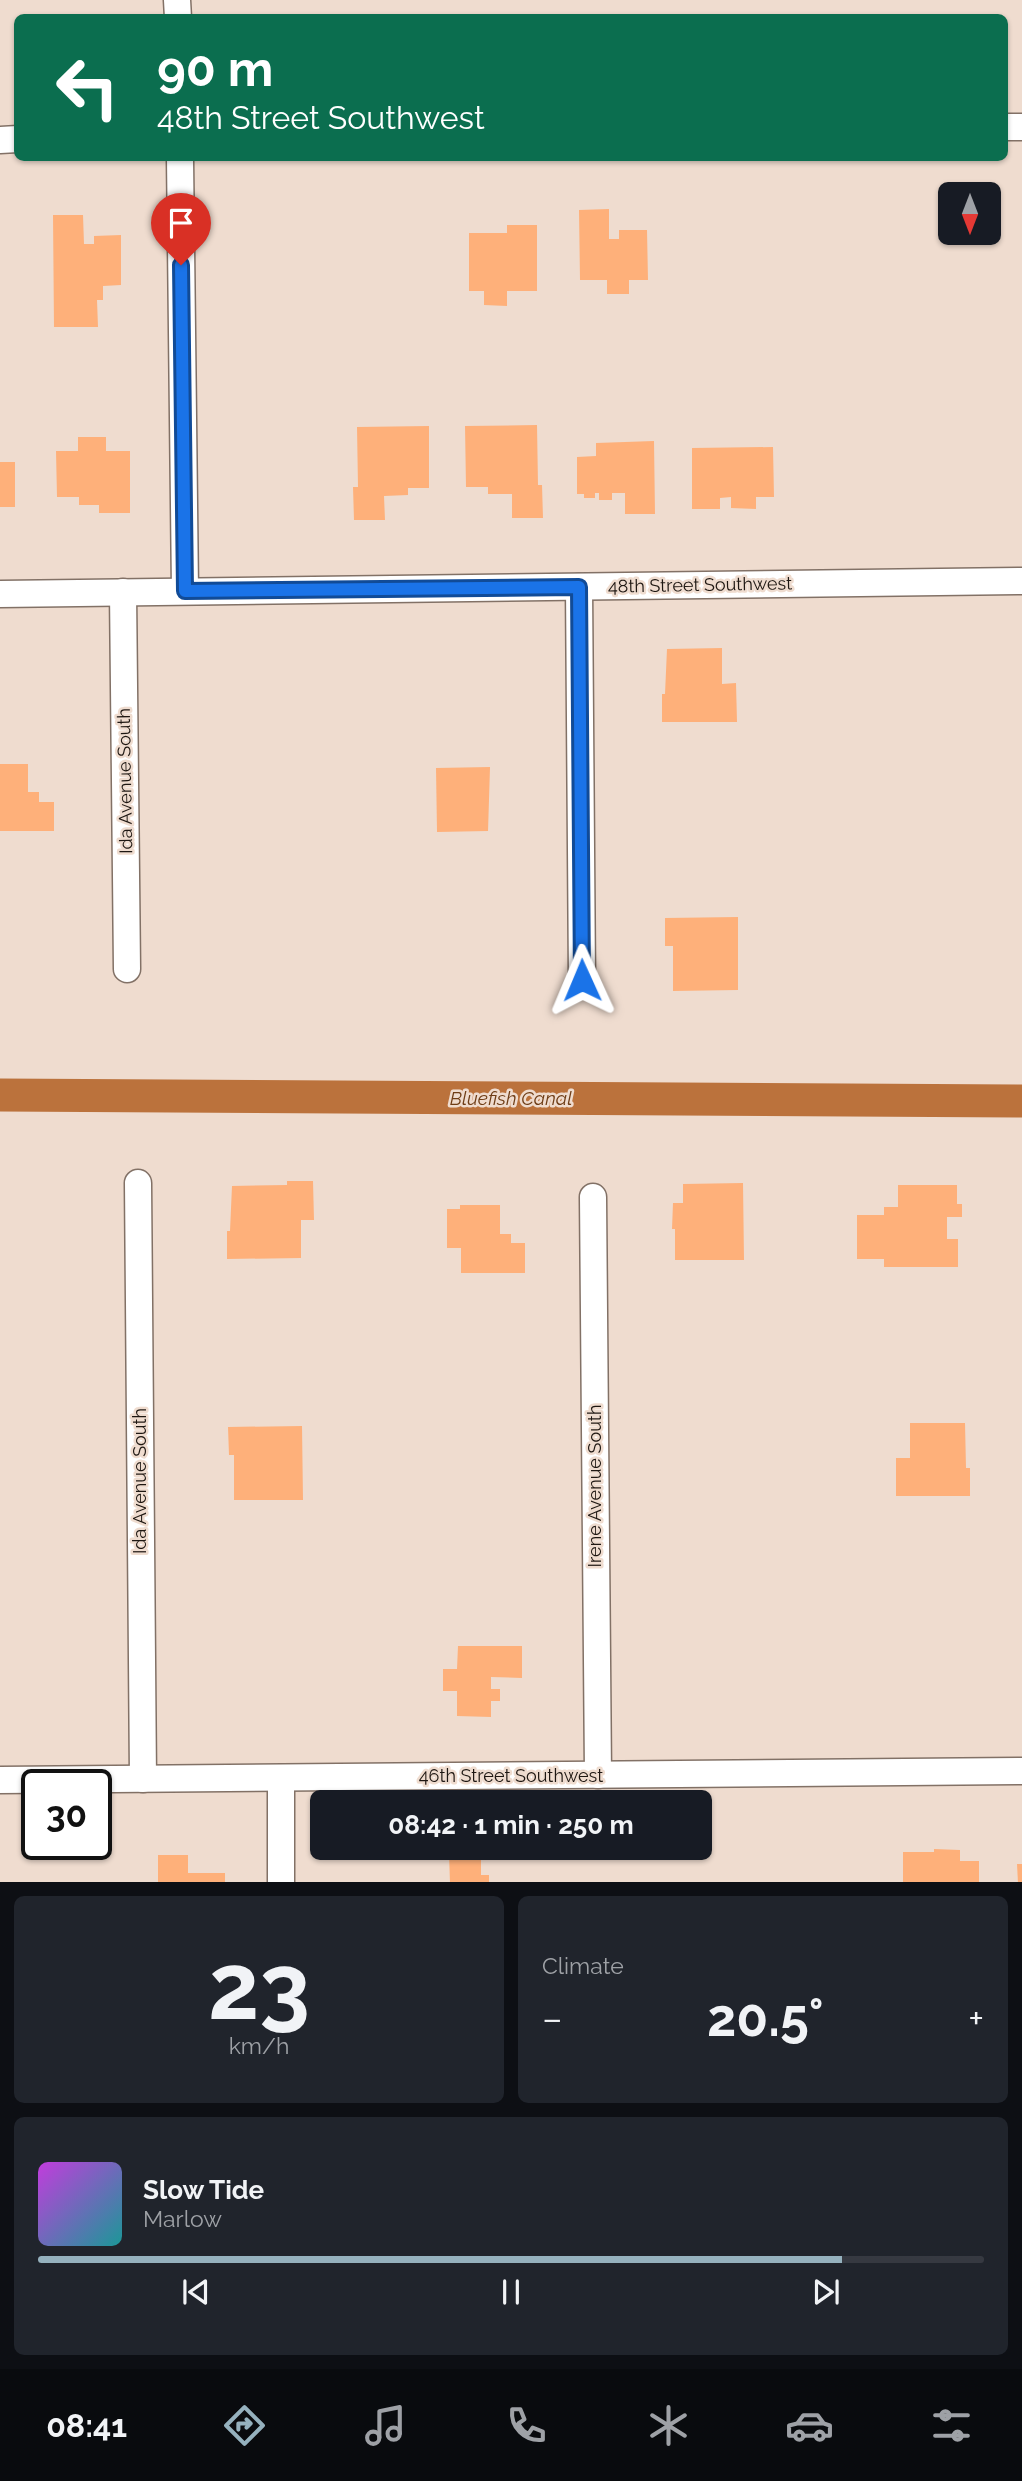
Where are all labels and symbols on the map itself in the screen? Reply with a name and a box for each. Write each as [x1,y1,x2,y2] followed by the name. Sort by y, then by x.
[938,182,1001,245] north arrow
[151,193,211,265] pin
[608,572,792,597] street label: 48th Street Southwest
[113,708,136,854] street label: Ida Avenue South
[545,943,619,1017] position arrow
[450,1087,572,1109] water label: Bluefish Canal
[584,1405,605,1567] street label: Irene Avenue South
[129,1408,150,1554] street label: Ida Avenue South
[419,1765,603,1786] street label: 46th Street Southwest
[21,1769,112,1860] speed limit sign: 30

